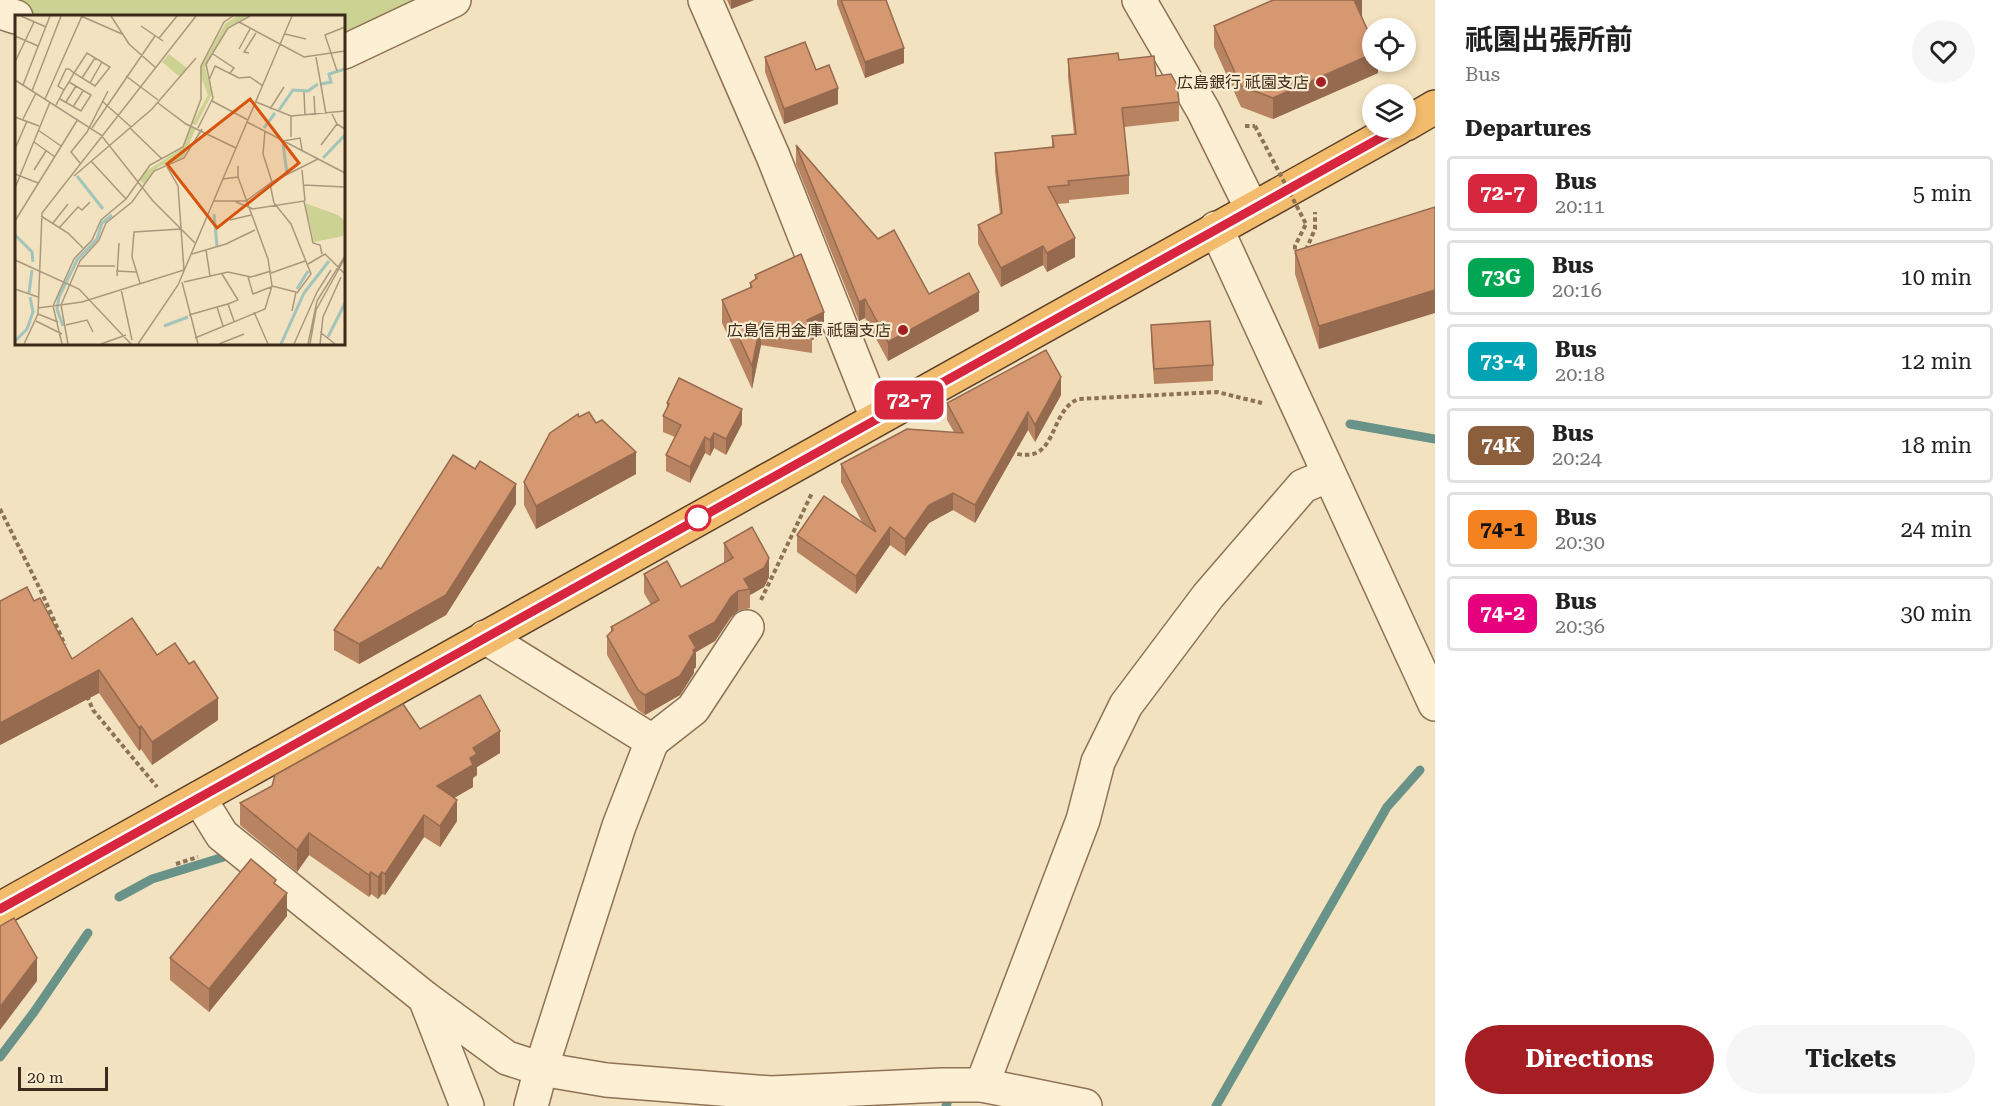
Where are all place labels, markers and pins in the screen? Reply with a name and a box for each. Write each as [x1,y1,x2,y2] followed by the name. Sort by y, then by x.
[1177,73,1309,92] place label: 広島銀行 祇園支店
[1314,75,1328,89] marker: 広島銀行 祇園支店
[727,321,891,340] place label: 広島信用金庫 祇園支店
[896,323,910,337] marker: 広島信用金庫 祇園支店
[685,505,711,531] unlabelled marker

